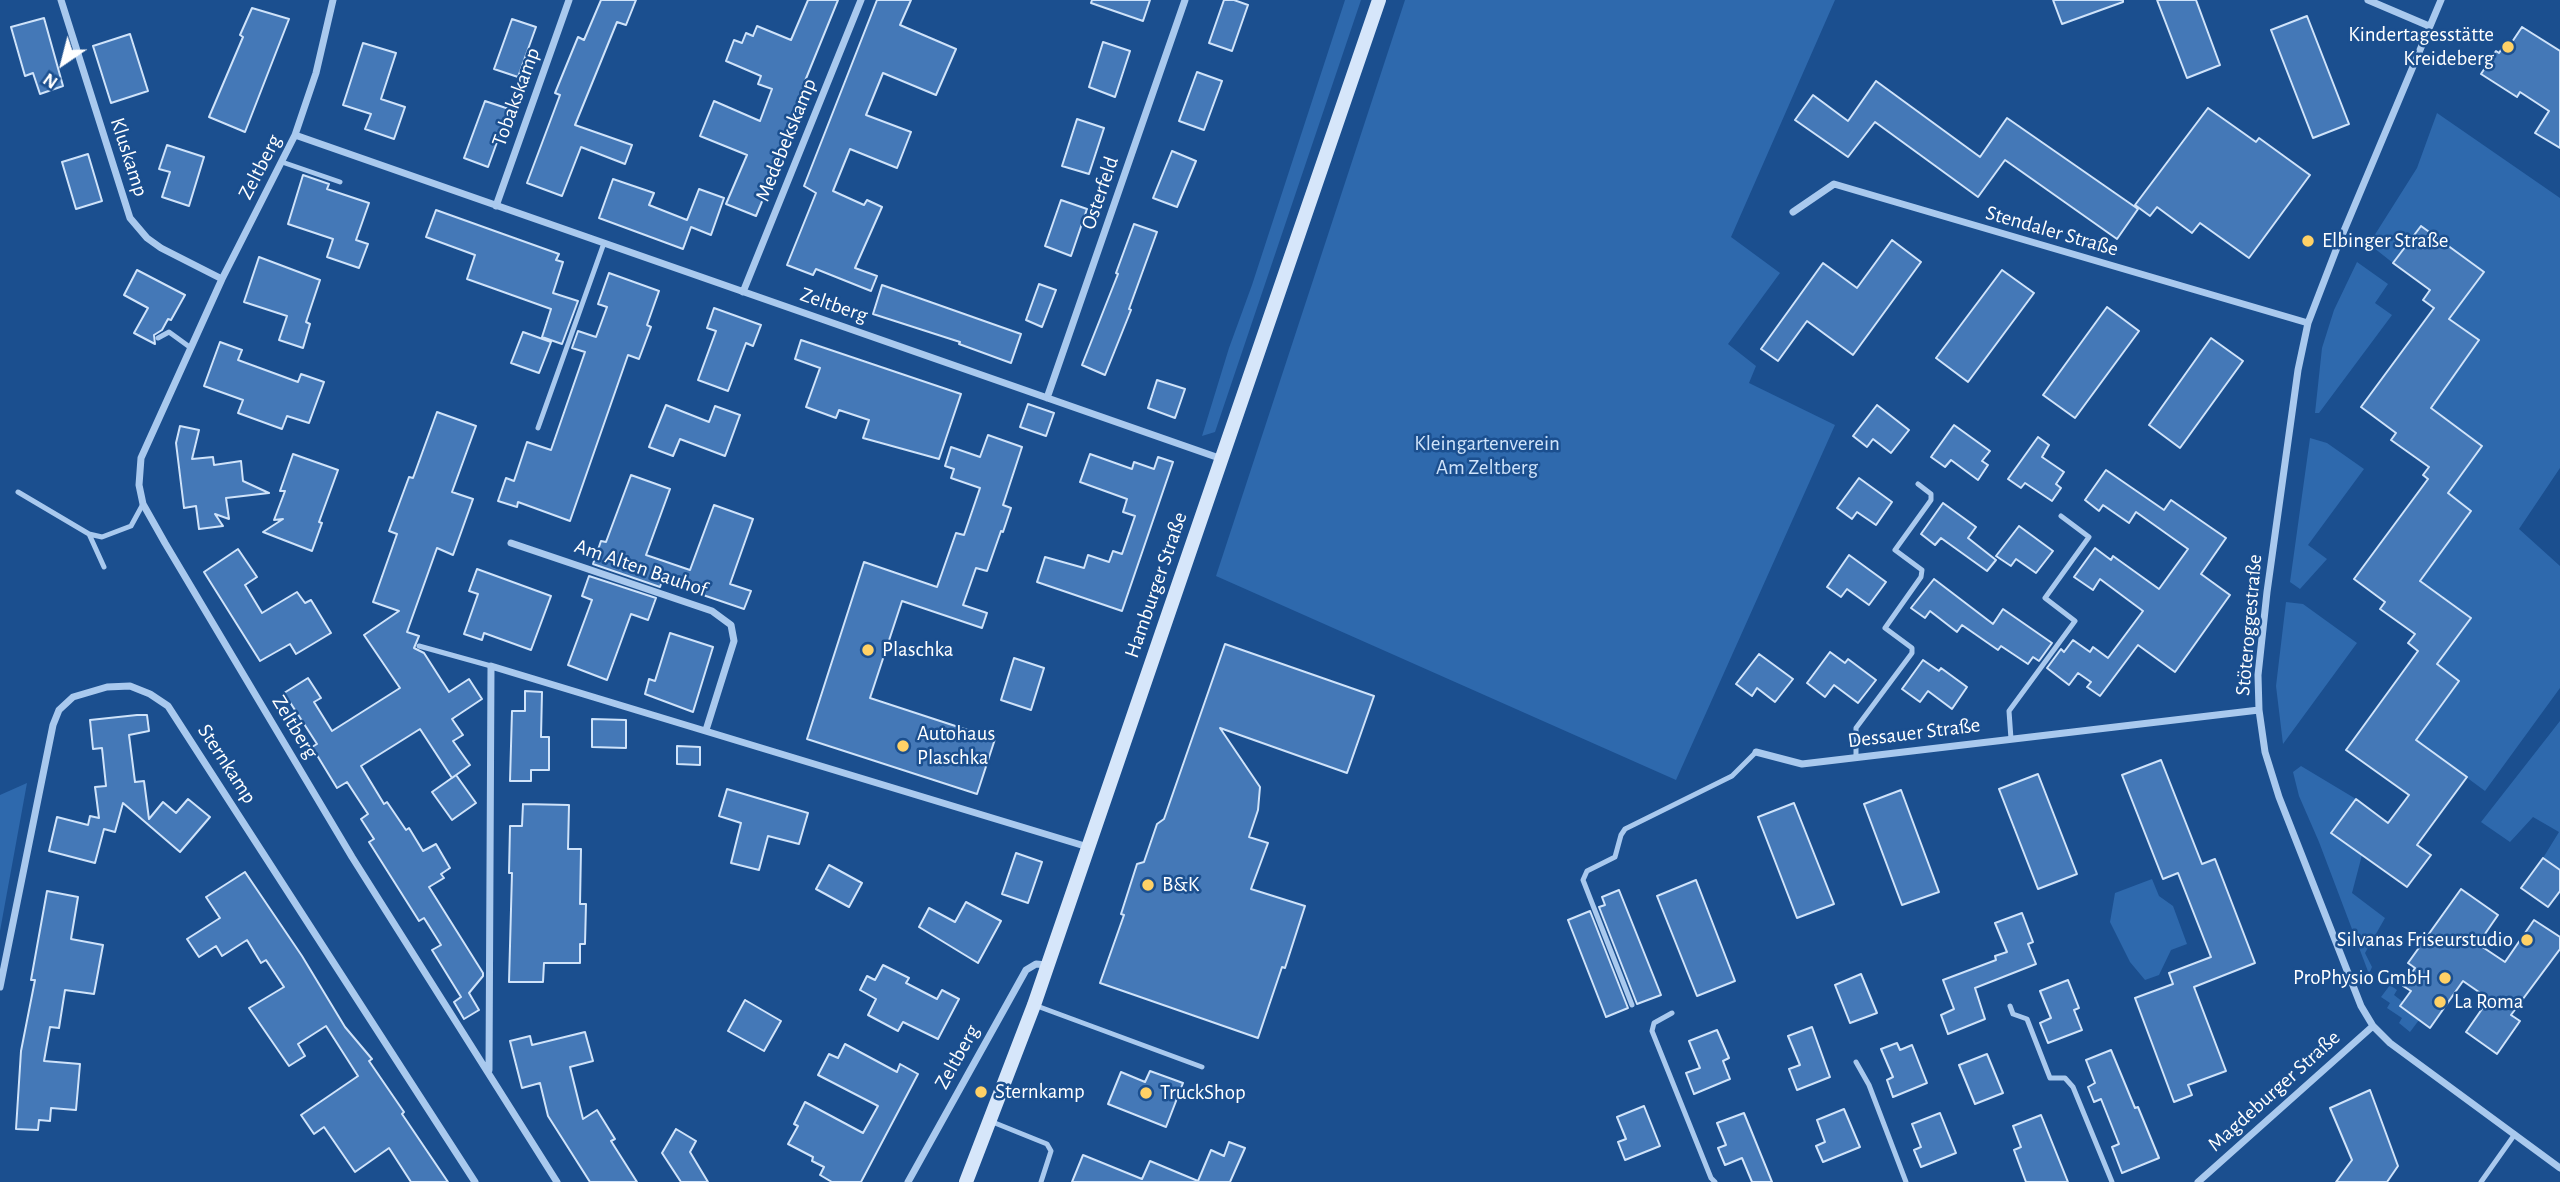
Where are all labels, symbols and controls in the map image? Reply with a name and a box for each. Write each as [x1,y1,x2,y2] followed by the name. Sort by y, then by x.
[2348,22,2494,72] place label: Kindertagesstätte Kreideberg
[28,28,98,98] north arrow
[2500,39,2516,55] marker: Kindertagesstätte Kreideberg
[487,44,545,150] street label: Tobakskamp
[40,69,62,92] text: N
[750,75,822,205] street label: Medebekskamp
[104,114,154,200] street label: Kluskamp
[233,130,287,204] street label: Zeltberg
[1076,153,1124,233] street label: Osterfeld
[1983,200,2121,262] street label: Stendaler Straße
[2322,228,2448,254] place label: Elbinger Straße
[2300,233,2316,249] marker: Elbinger Straße
[797,282,871,328] street label: Zeltberg
[1414,431,1560,481] park label: Kleingartenverein Am Zeltberg
[1119,509,1193,661] street label: Hamburger Straße
[571,533,711,603] street label: Am Alten Bauhof
[2230,553,2268,697] street label: Stöteroggestraße
[882,637,953,663] place label: Plaschka
[860,642,876,658] marker: Plaschka
[266,691,324,763] street label: Zeltberg
[1846,712,1982,754] street label: Dessauer Straße
[192,720,262,808] street label: Sternkamp
[917,721,995,771] place label: Autohaus Plaschka
[895,738,911,754] marker: Autohaus Plaschka
[1162,872,1199,898] place label: B&K
[1140,877,1156,893] marker: B&K
[2337,927,2513,953] place label: Silvanas Friseurstudio
[2519,932,2535,948] marker: Silvanas Friseurstudio
[2293,965,2431,991] place label: ProPhysio GmbH
[2437,970,2453,986] marker: ProPhysio GmbH
[2454,989,2523,1015] place label: La Roma
[2432,994,2448,1010] marker: La Roma
[929,1020,985,1094] street label: Zeltberg
[2203,1025,2345,1157] street label: Magdeburger Straße
[995,1079,1085,1105] place label: Sternkamp
[1160,1080,1246,1106] place label: TruckShop
[973,1084,989,1100] marker: Sternkamp
[1138,1085,1154,1101] marker: TruckShop

